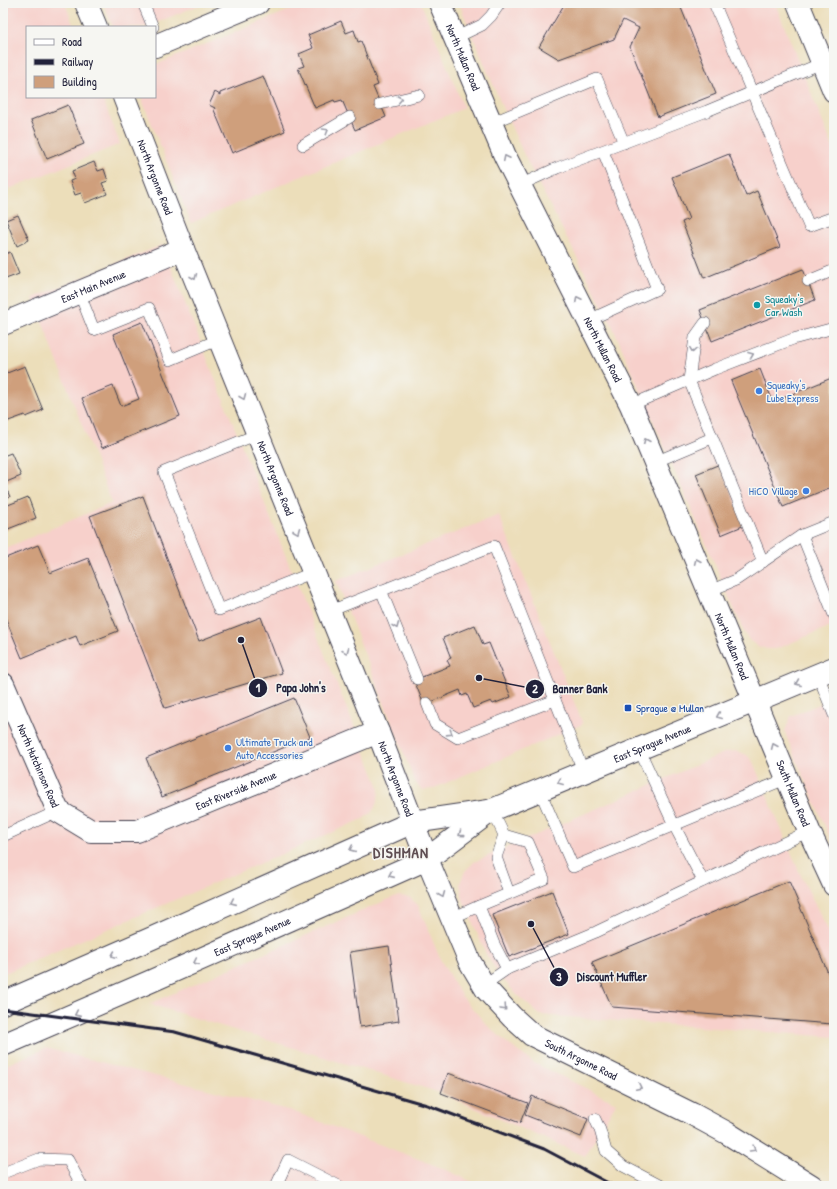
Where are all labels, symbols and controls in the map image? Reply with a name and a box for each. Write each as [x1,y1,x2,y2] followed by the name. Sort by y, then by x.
[443,22,484,93] street label: North Mullan Road
[26,26,156,98] legend
[62,33,82,50] text: Road
[62,53,93,70] text: Railway
[62,73,97,90] text: Building
[396,96,403,104] one-way arrow
[322,128,329,136] one-way arrow
[134,138,176,217] street label: North Argonne Road
[504,155,511,163] one-way arrow
[59,266,128,306] street label: East Main Avenue
[190,273,198,280] one-way arrow
[765,292,804,319] place label: Squeaky's Car Wash
[575,296,583,303] one-way arrow
[752,300,762,310] marker: Squeaky's Car Wash
[581,315,625,385] street label: North Mullan Road
[689,347,698,353] one-way arrow
[748,352,755,360] one-way arrow
[767,378,819,405] place label: Squeaky's Lube Express
[754,386,764,396] marker: Squeaky's Lube Express
[239,394,247,401] one-way arrow
[643,438,651,445] one-way arrow
[254,439,297,518] street label: North Argonne Road
[749,484,799,498] place label: HiCO Village
[801,486,811,496] marker: HiCO Village
[293,527,301,534] one-way arrow
[693,558,701,565] one-way arrow
[712,611,752,683] street label: North Mullan Road
[391,623,399,630] one-way arrow
[341,648,349,655] one-way arrow
[248,676,334,700] callout: Papa John's
[525,677,616,701] callout: Banner Bank
[794,678,802,686] one-way arrow
[256,679,261,696] text: 1
[276,679,326,697] text: Papa John's
[532,680,538,697] text: 2
[553,680,608,697] text: Banner Bank
[636,701,704,715] place label: Sprague @ Mullan
[623,703,633,713] marker: Sprague @ Mullan
[715,711,723,719] one-way arrow
[612,721,694,766] street label: East Sprague Avenue
[14,722,63,810] street label: North Hutchinson Road
[446,728,453,735] one-way arrow
[236,735,313,762] place label: Ultimate Truck and Auto Accessories
[375,739,417,819] street label: North Argonne Road
[223,743,233,753] marker: Ultimate Truck and Auto Accessories
[771,743,779,751] one-way arrow
[773,758,814,829] street label: South Mullan Road
[193,767,279,813] street label: East Riverside Avenue
[557,778,564,786] one-way arrow
[458,829,465,837] one-way arrow
[373,842,429,863] district label: DISHMAN
[349,845,356,853] one-way arrow
[388,870,396,878] one-way arrow
[438,892,446,899] one-way arrow
[230,898,237,906] one-way arrow
[212,913,293,959] street label: East Sprague Avenue
[111,950,119,958] one-way arrow
[192,957,199,965] one-way arrow
[549,965,655,989] callout: Discount Muffler
[556,968,562,985] text: 3
[577,968,648,985] text: Discount Muffler
[499,1003,506,1011] one-way arrow
[73,1009,81,1017] one-way arrow
[543,1036,620,1083] street label: South Argonne Road
[635,1082,642,1090] one-way arrow
[749,1144,756,1152] one-way arrow

